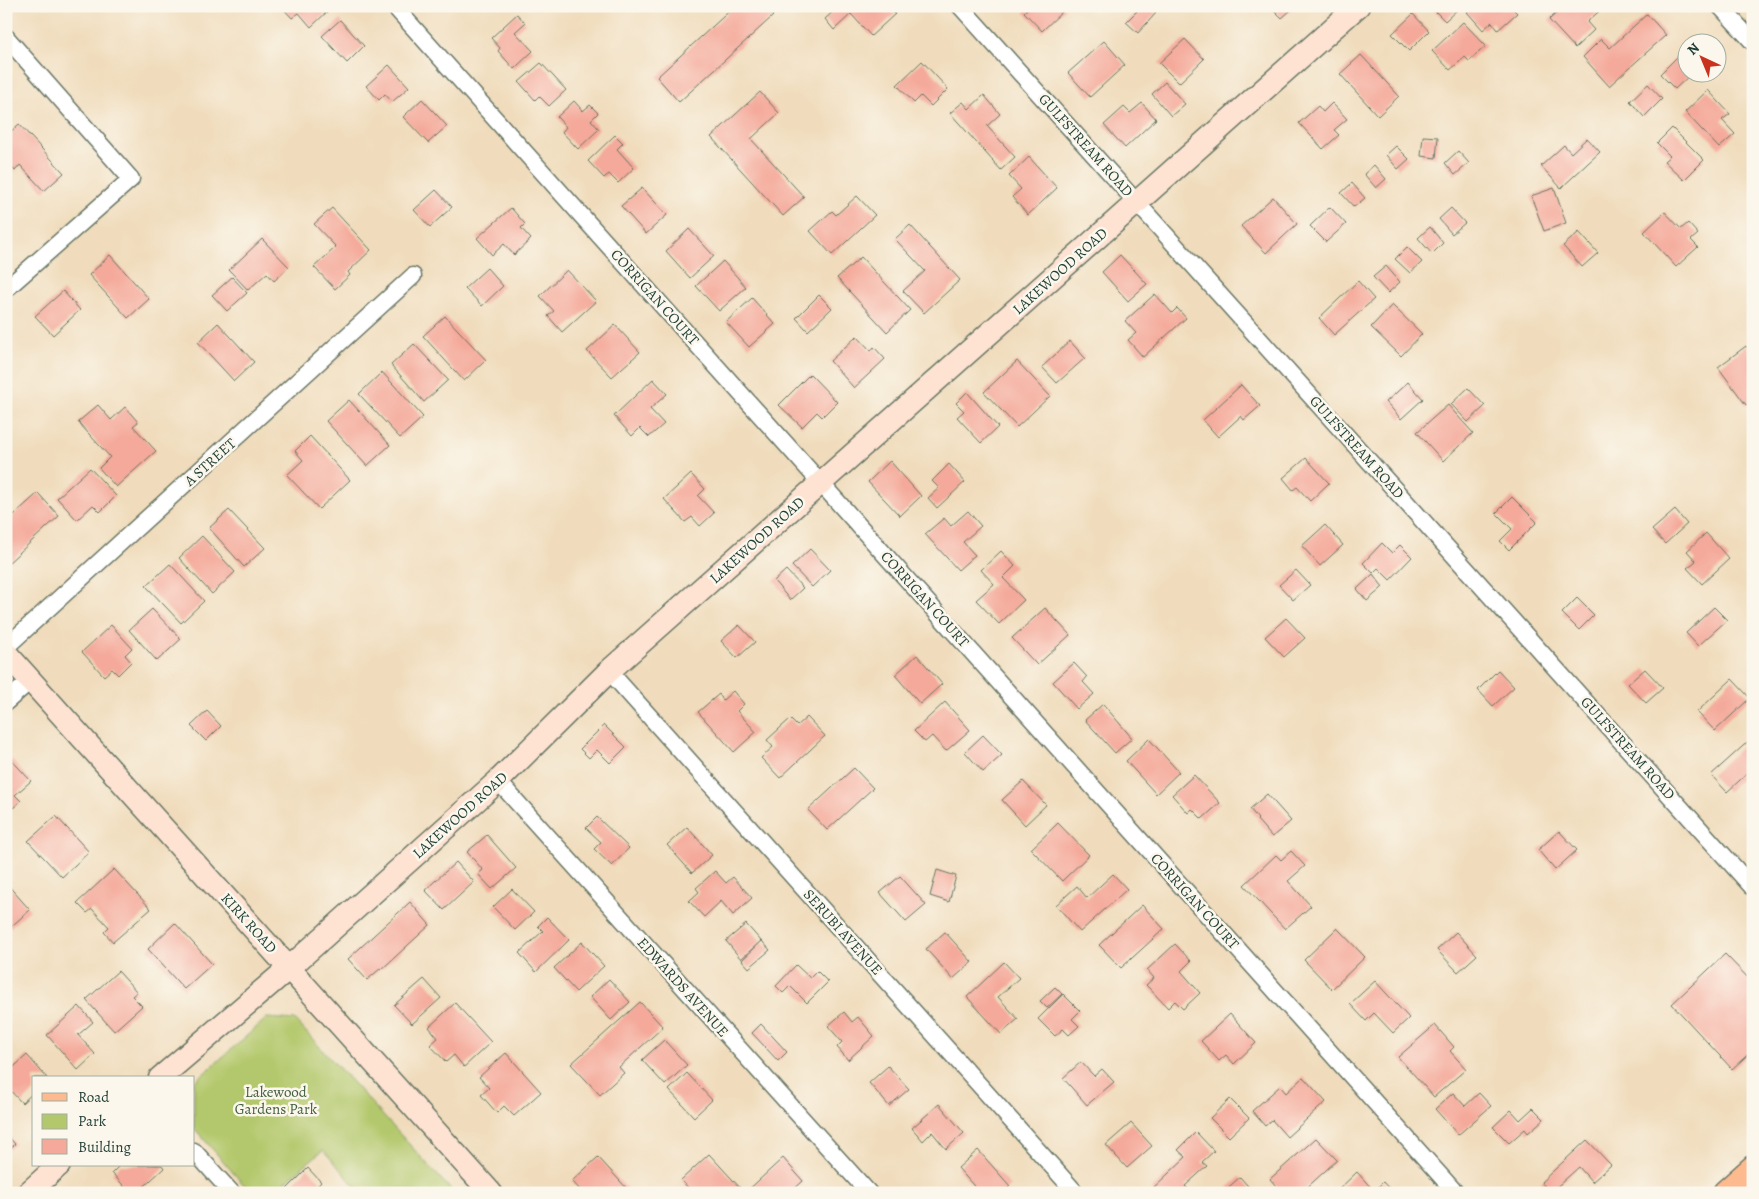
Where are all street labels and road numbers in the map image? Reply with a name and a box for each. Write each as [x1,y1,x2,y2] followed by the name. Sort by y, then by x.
[1034,89,1138,201] street label: GULFSTREAM ROAD
[1008,223,1112,319] street label: LAKEWOOD ROAD
[606,245,704,350] street label: CORRIGAN COURT
[1305,391,1409,503] street label: GULFSTREAM ROAD
[179,433,241,491] street label: A STREET
[705,492,809,588] street label: LAKEWOOD ROAD
[876,547,974,652] street label: CORRIGAN COURT
[1576,692,1680,804] street label: GULFSTREAM ROAD
[408,767,512,863] street label: LAKEWOOD ROAD
[1146,849,1244,954] street label: CORRIGAN COURT
[799,885,887,979] street label: SERUBI AVENUE
[216,888,282,958] street label: KIRK ROAD
[633,933,733,1041] street label: EDWARDS AVENUE

